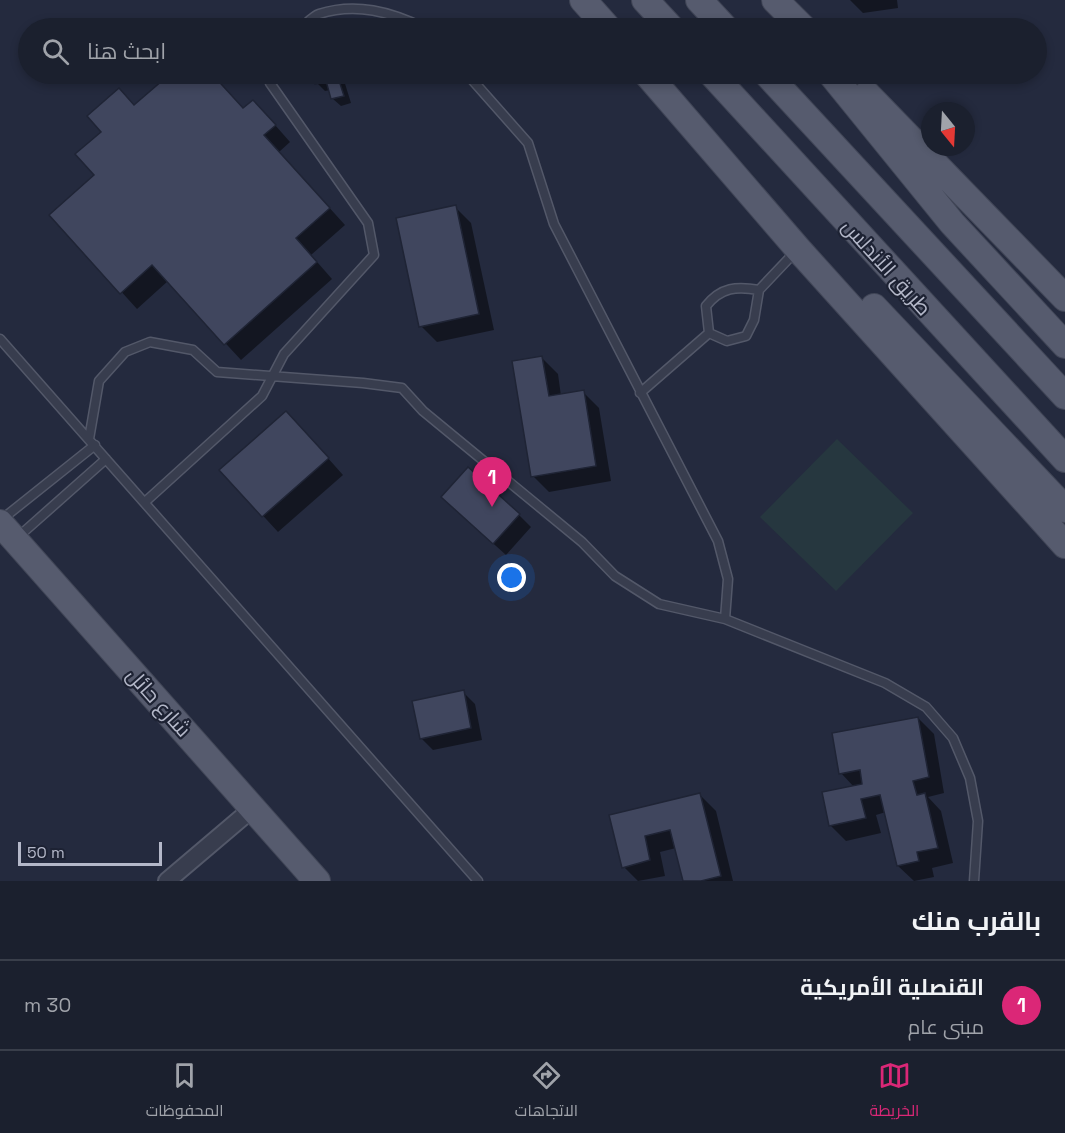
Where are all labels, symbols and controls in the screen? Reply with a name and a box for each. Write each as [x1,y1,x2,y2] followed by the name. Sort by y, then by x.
[18,18,1047,84] search box
[39,35,72,68] icon: search
[87,37,166,65] text: ابحث هنا
[921,102,975,156] north arrow
[836,213,938,321] street label: طريق الأندلس
[472,458,512,507] pin: 1
[497,563,526,592] your location
[120,662,197,743] street label: شارع حائل
[18,839,162,866] scale bar
[27,842,65,863] text: 50 m
[912,904,1041,938] text: بالقرب منك
[800,973,984,1001] text: القنصلية الأمريكية
[24,992,71,1018] text: 30 m
[1017,992,1026,1018] text: 1
[908,1014,984,1040] text: مبنى عام
[146,1059,224,1125] tab: المحفوظات
[515,1059,578,1125] tab: الاتجاهات
[869,1059,919,1125] tab: الخريطة

